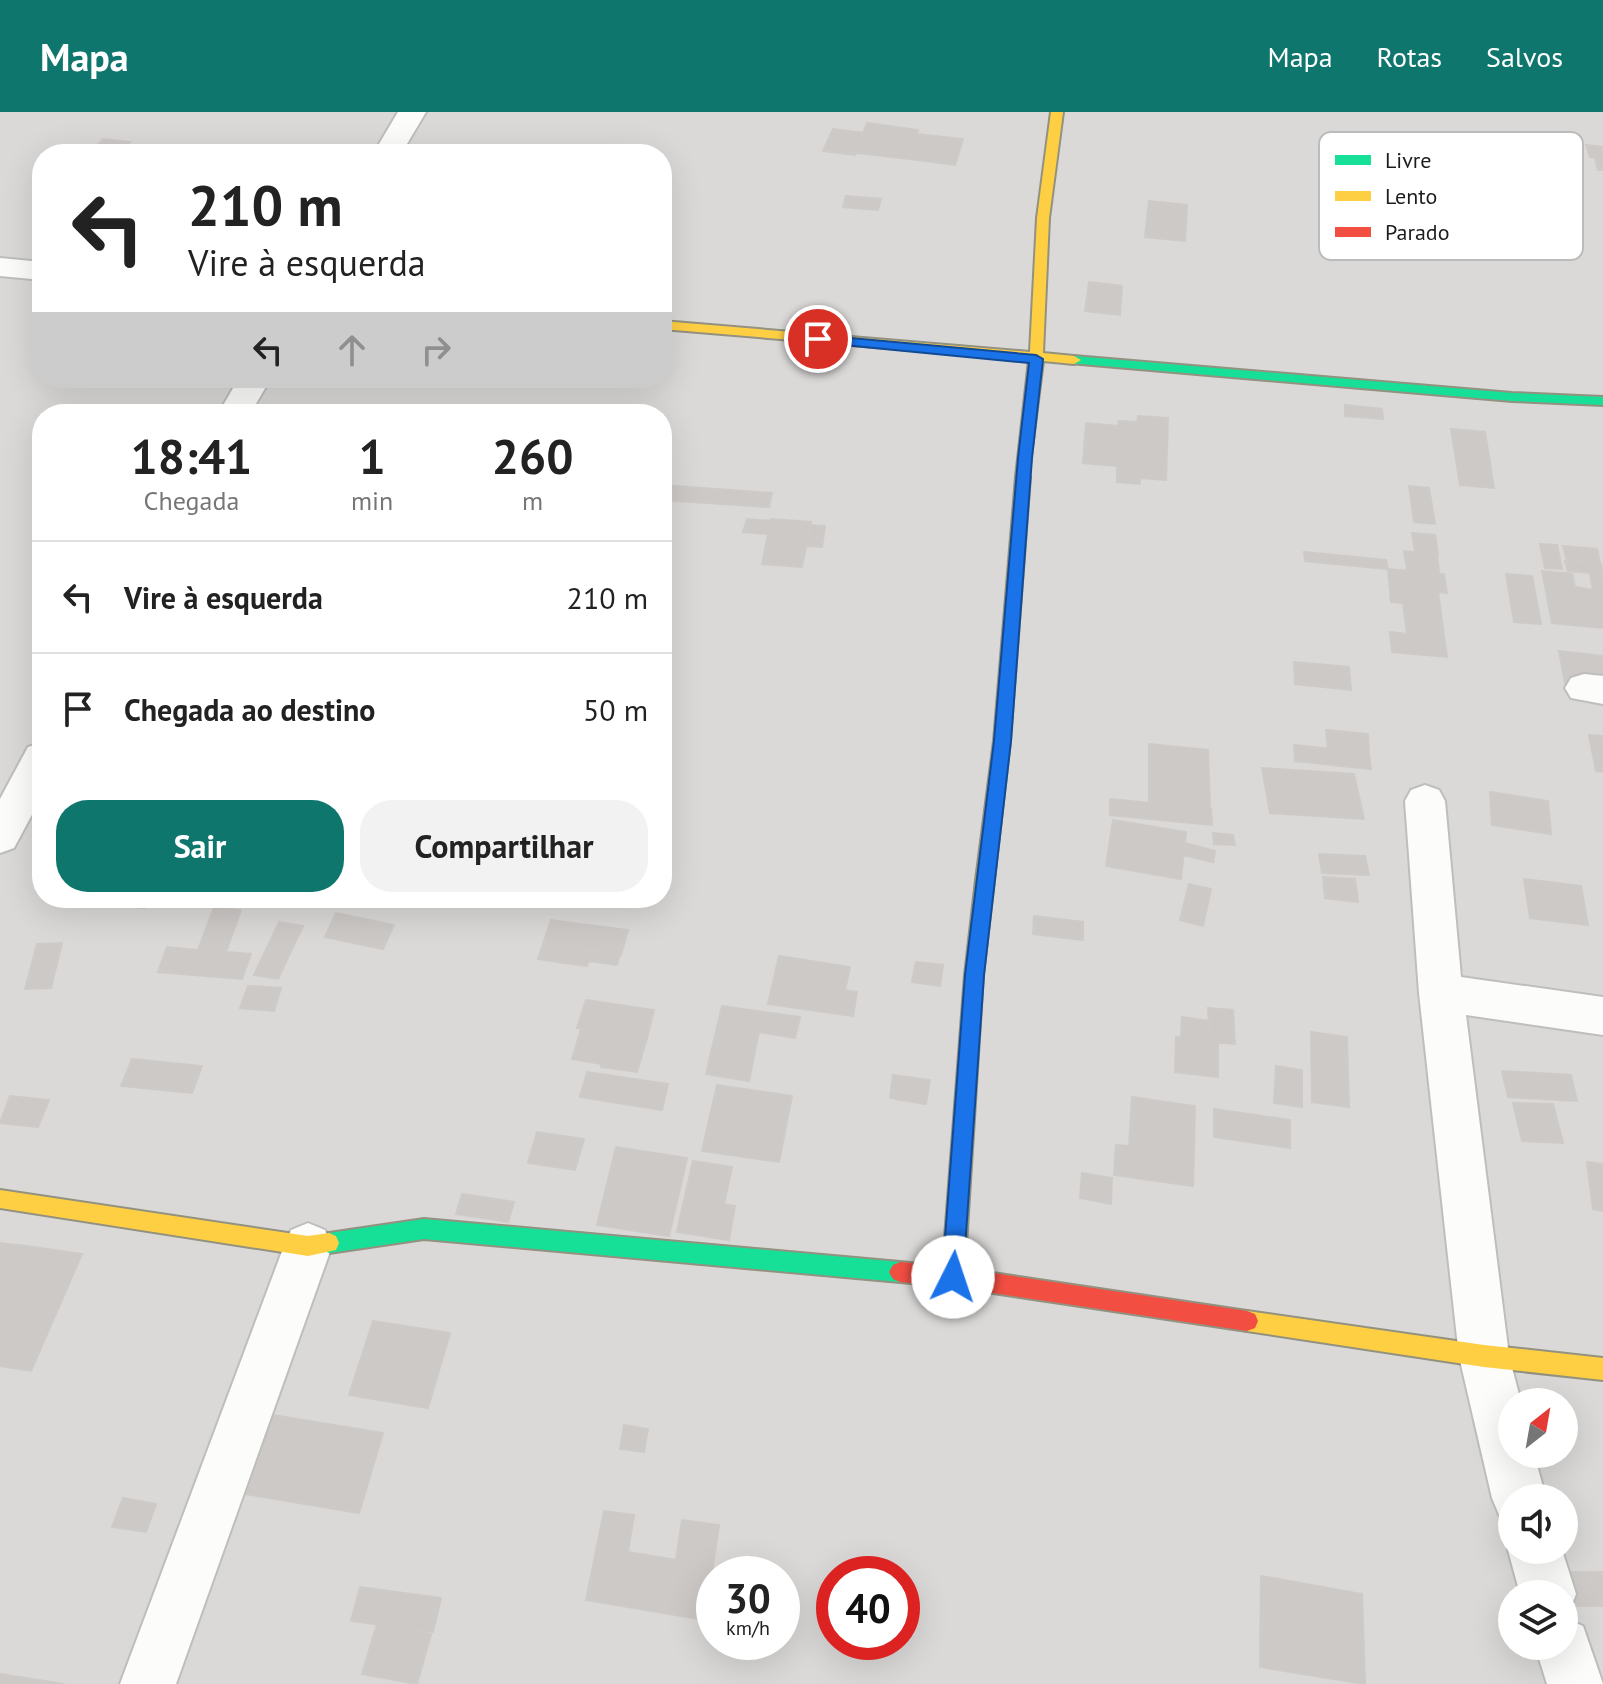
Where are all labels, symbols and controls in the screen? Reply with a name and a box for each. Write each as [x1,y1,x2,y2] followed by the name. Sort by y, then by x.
[40,32,129,81] text: Mapa
[1268,38,1333,75] text: Mapa
[1377,38,1442,75] text: Rotas
[1486,38,1563,75] text: Salvos
[1319,132,1583,260] legend
[1385,146,1432,174] text: Livre
[188,169,343,241] text: 210 m
[56,176,160,280] icon: left
[1385,182,1437,210] text: Lento
[1385,218,1449,246] text: Parado
[188,239,426,286] text: Vire à esquerda
[784,305,852,373] pin
[796,317,840,361] icon: arrive
[246,328,290,372] icon: left
[330,328,374,372] icon: ahead
[414,328,458,372] icon: right
[131,425,252,487] text: 18:41
[358,425,386,487] text: 1
[492,425,573,487] text: 260
[144,484,239,517] text: Chegada
[351,484,393,517] text: min
[522,484,543,517] text: m
[56,575,100,619] icon: left
[124,578,323,617] text: Vire à esquerda
[567,578,648,617] text: 210 m
[56,687,100,731] icon: arrive
[124,690,375,729] text: Chegada ao destino
[583,690,648,729] text: 50 m
[56,800,344,892] button: Sair
[360,800,648,892] button: Compartilhar
[911,1235,995,1319] position arrow
[1498,1388,1578,1468] north arrow
[1498,1388,1578,1660] map controls
[1498,1484,1578,1564] button: sound
[816,1556,920,1660] speed limit sign: 40
[725,1572,771,1624] text: 30
[1498,1580,1578,1660] button: layers
[726,1615,770,1641] text: km/h

